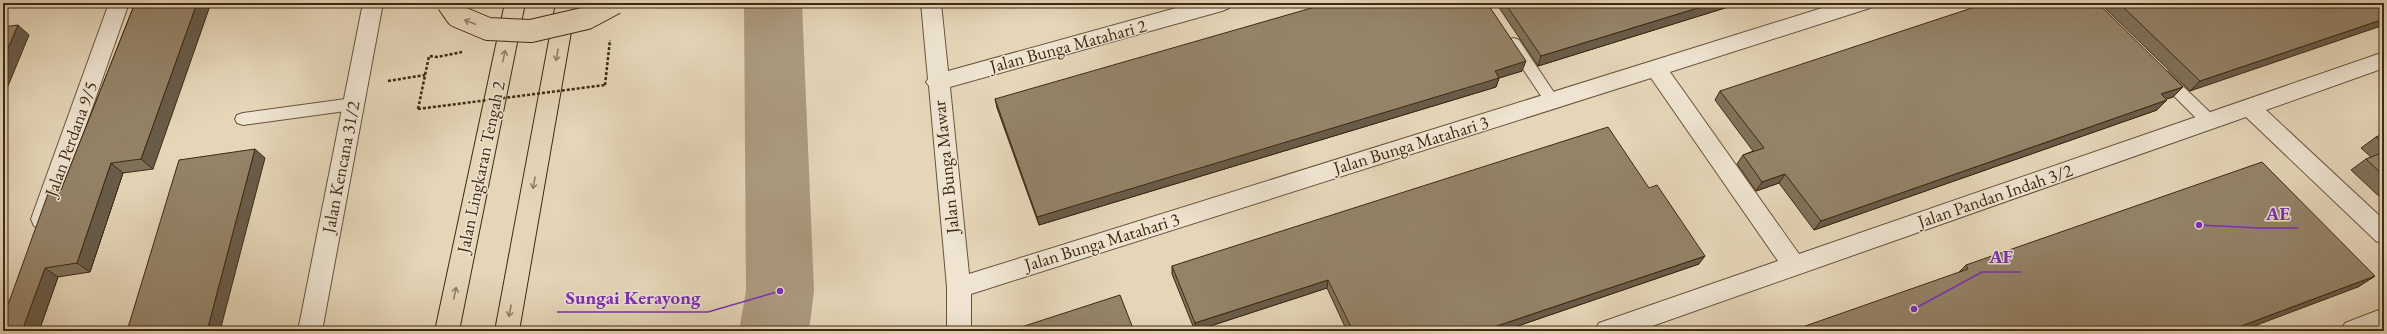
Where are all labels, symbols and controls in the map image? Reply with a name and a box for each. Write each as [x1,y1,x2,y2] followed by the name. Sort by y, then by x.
[985,13,1149,78] street label: Jalan Bunga Matahari 2
[465,17,477,25] one-way arrow
[553,48,561,61] one-way arrow
[501,50,509,63] one-way arrow
[38,78,102,202] street label: Jalan Perdana 9/5
[451,78,510,257] street label: Jalan Lingkaran Tengah 2
[316,98,365,237] street label: Jalan Kencana 31/2
[927,99,964,237] street label: Jalan Bunga Mawar
[1329,110,1491,180] street label: Jalan Bunga Matahari 3
[1912,158,2076,233] street label: Jalan Pandan Indah 3/2
[529,176,537,189] one-way arrow
[2258,197,2298,228] callout: AE
[2265,201,2290,226] text: AE
[1020,207,1182,277] street label: Jalan Bunga Matahari 3
[1982,241,2021,272] callout: AF
[1988,244,2014,269] text: AF
[557,281,708,312] callout: Sungai Kerayong
[566,285,701,310] text: Sungai Kerayong
[452,287,460,300] one-way arrow
[506,304,514,317] one-way arrow

